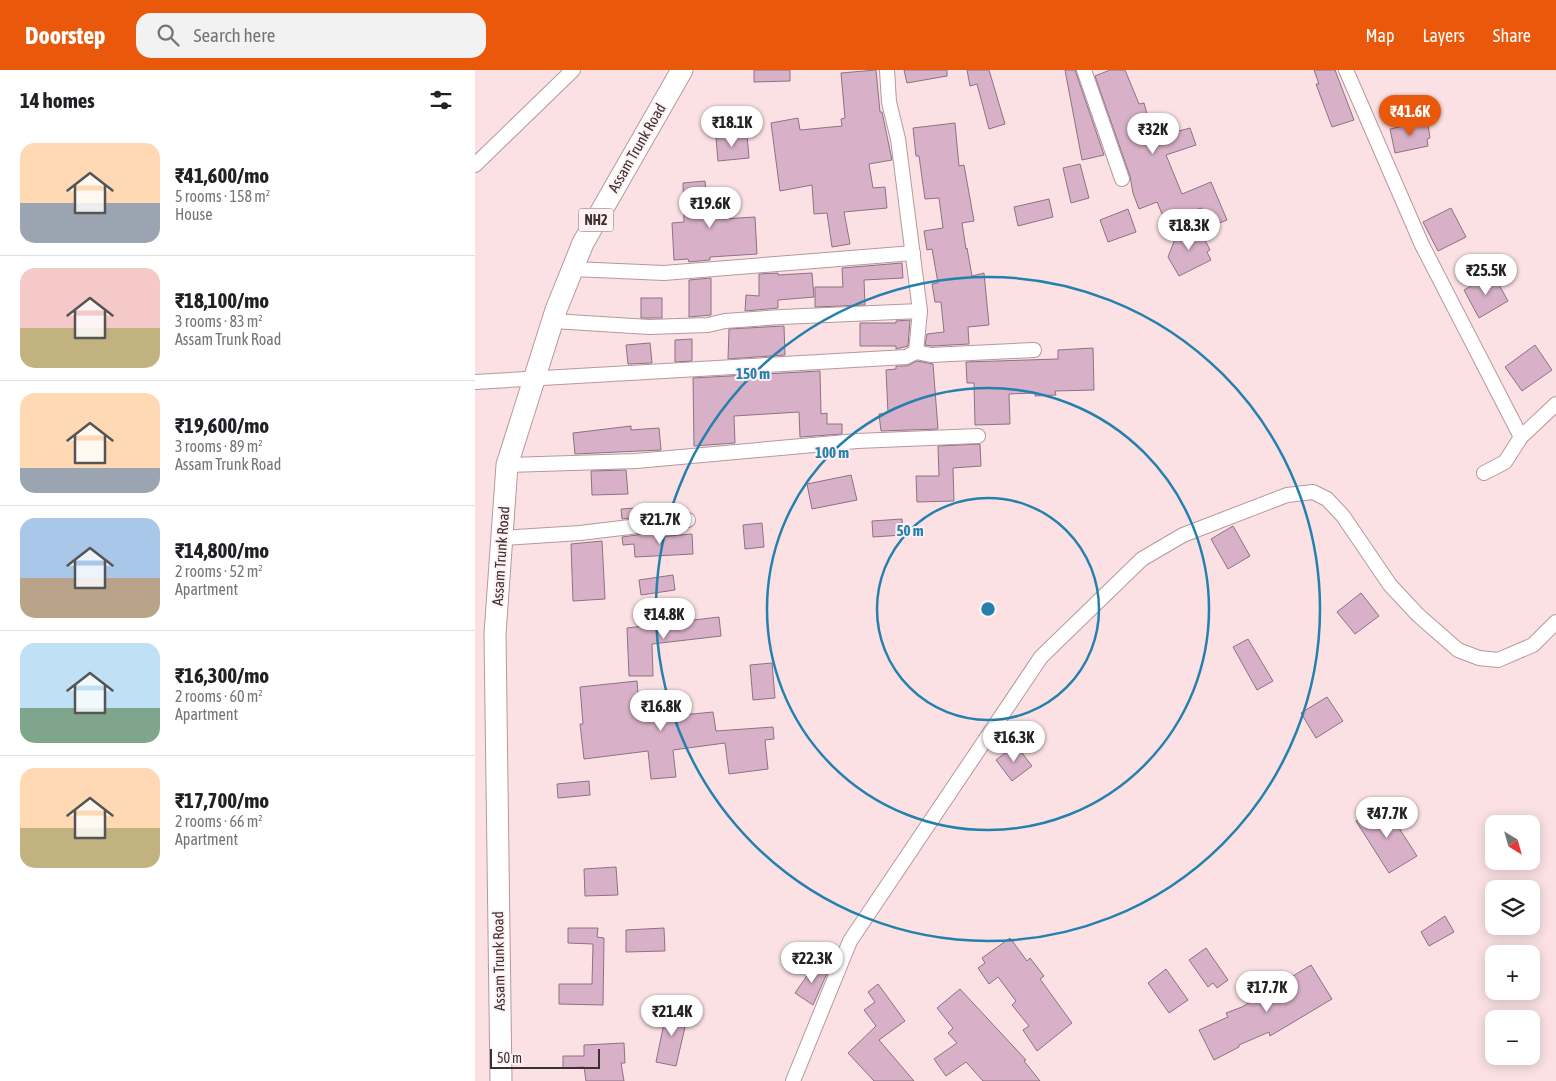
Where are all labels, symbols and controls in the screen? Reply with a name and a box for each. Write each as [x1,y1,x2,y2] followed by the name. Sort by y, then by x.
[136,13,486,58] search box
[154,21,182,49] icon: search
[25,22,106,49] text: Doorstep
[194,24,275,46] text: Search here
[1365,25,1394,46] text: Map
[1422,25,1465,46] text: Layers
[1493,25,1531,46] text: Share
[427,86,455,114] icon: filters
[20,88,95,112] text: 14 homes
[1369,94,1451,137] pin: ₹41.6K
[604,100,669,195] street label: Assam Trunk Road
[1390,102,1430,120] text: ₹41.6K
[691,106,773,148] pin: ₹18.1K
[1123,112,1183,155] pin: ₹32K
[712,113,752,131] text: ₹18.1K
[1138,120,1168,138] text: ₹32K
[60,163,120,223] icon: home
[175,163,269,187] text: ₹41,600/mo
[669,186,751,229] pin: ₹19.6K
[175,187,270,205] text: 5 rooms · 158 m²
[690,194,730,212] text: ₹19.6K
[175,205,212,223] text: House
[579,208,613,232] road number: NH2
[1148,208,1230,251] pin: ₹18.3K
[1169,216,1209,234] text: ₹18.3K
[1445,254,1527,296] pin: ₹25.5K
[1466,261,1506,279] text: ₹25.5K
[60,288,120,348] icon: home
[175,288,269,312] text: ₹18,100/mo
[175,312,263,330] text: 3 rooms · 83 m²
[175,330,281,348] text: Assam Trunk Road
[736,365,770,382] text: 150 m
[60,413,120,473] icon: home
[175,413,269,437] text: ₹19,600/mo
[175,437,263,455] text: 3 rooms · 89 m²
[815,444,849,461] text: 100 m
[175,455,281,473] text: Assam Trunk Road
[619,502,701,545] pin: ₹21.7K
[489,506,512,606] street label: Assam Trunk Road
[640,510,680,528] text: ₹21.7K
[897,522,924,539] text: 50 m
[60,538,120,598] icon: home
[175,538,269,562] text: ₹14,800/mo
[175,562,263,580] text: 2 rooms · 52 m²
[175,580,238,598] text: Apartment
[623,598,705,640] pin: ₹14.8K
[979,600,997,618] centre of rings
[644,605,684,623] text: ₹14.8K
[60,663,120,723] icon: home
[175,663,269,687] text: ₹16,300/mo
[175,687,263,705] text: 2 rooms · 60 m²
[620,690,702,732] pin: ₹16.8K
[641,697,681,715] text: ₹16.8K
[175,705,238,723] text: Apartment
[973,720,1055,763] pin: ₹16.3K
[994,728,1034,746] text: ₹16.3K
[60,788,120,848] icon: home
[175,788,269,812] text: ₹17,700/mo
[1346,796,1428,839] pin: ₹47.7K
[1367,804,1407,822] text: ₹47.7K
[175,812,263,830] text: 2 rooms · 66 m²
[1485,815,1540,870] north arrow
[1485,815,1540,1065] map controls
[175,830,238,848] text: Apartment
[1485,880,1540,935] button: layers
[489,911,508,1011] street label: Assam Trunk Road
[771,942,853,984] pin: ₹22.3K
[1485,945,1540,1000] button: +
[792,949,832,967] text: ₹22.3K
[1226,970,1308,1013] pin: ₹17.7K
[1247,978,1287,996] text: ₹17.7K
[631,994,713,1037] pin: ₹21.4K
[652,1002,692,1020] text: ₹21.4K
[1485,1010,1540,1065] button: −
[490,1046,600,1069] scale bar
[497,1050,522,1066] text: 50 m

